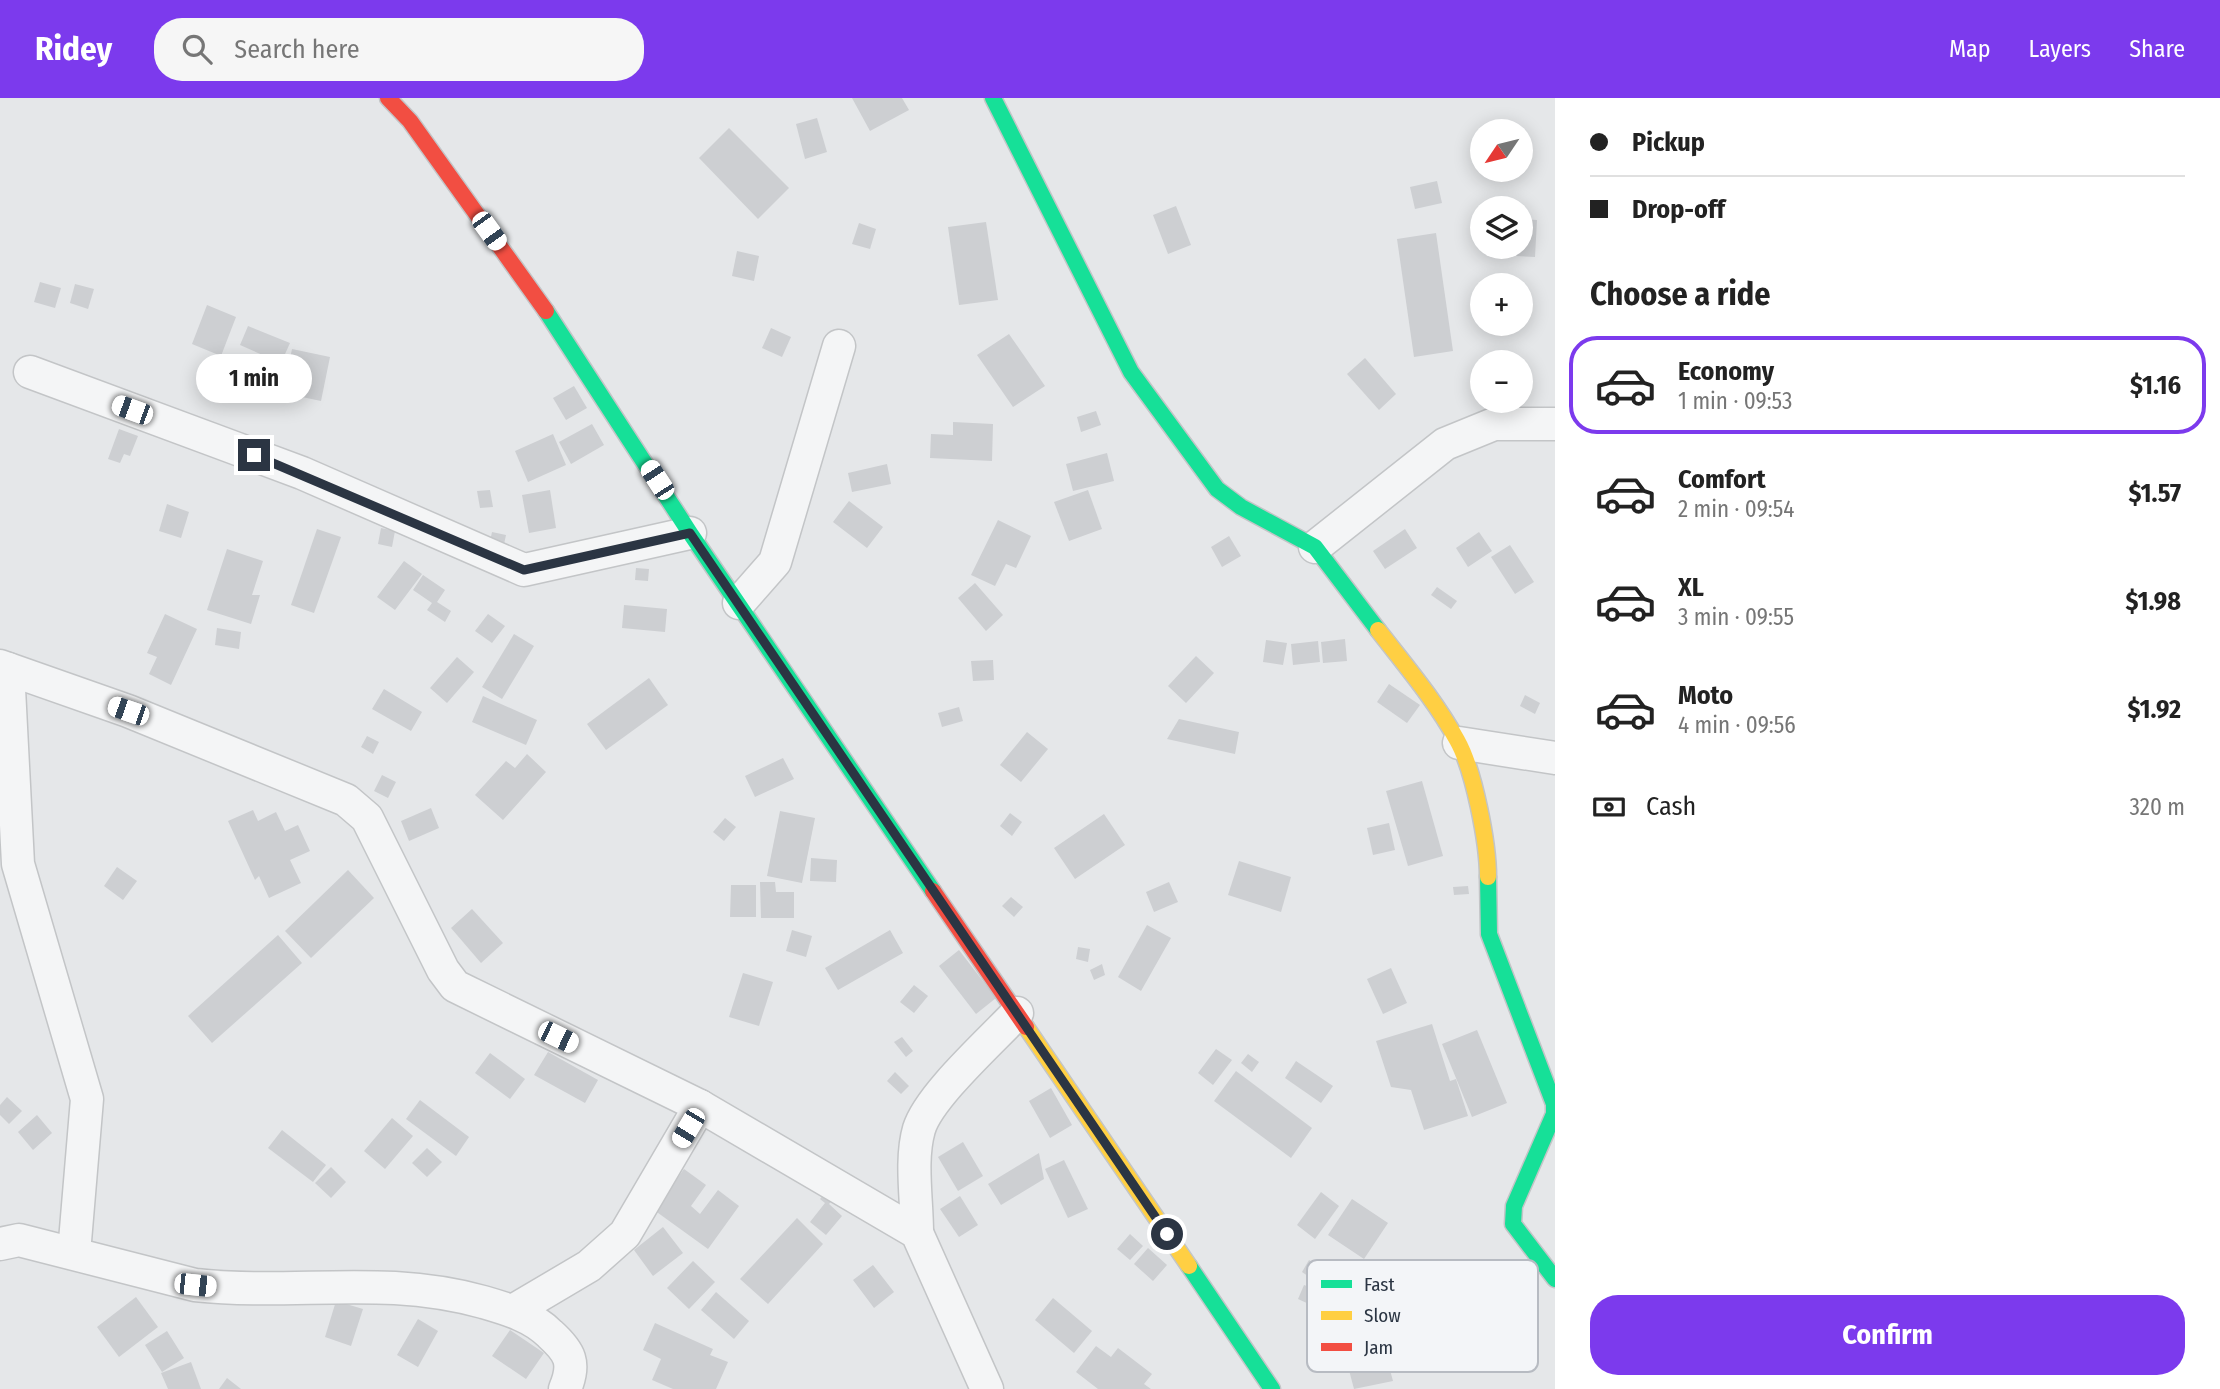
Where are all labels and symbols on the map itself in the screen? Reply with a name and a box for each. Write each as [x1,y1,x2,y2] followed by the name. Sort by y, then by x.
[1470,119,1533,182] north arrow
[469,208,510,254] car
[196,354,312,402] callout: 1 min
[109,393,156,427] car
[238,439,270,471] route end
[637,457,678,503] car
[105,694,152,728] car
[535,1018,582,1056] car
[669,1105,708,1151] car
[1151,1218,1183,1250] route start
[1307,1260,1538,1372] legend
[174,1272,217,1298] car
[1364,1273,1395,1296] text: Fast
[1364,1304,1401,1327] text: Slow
[1364,1336,1393,1359] text: Jam

